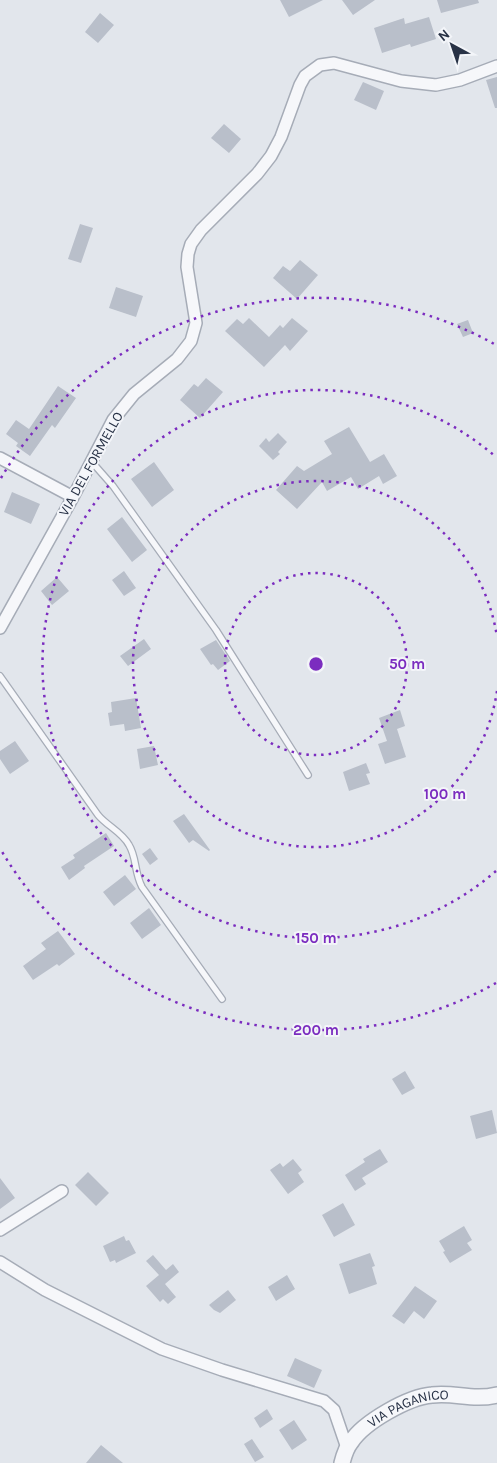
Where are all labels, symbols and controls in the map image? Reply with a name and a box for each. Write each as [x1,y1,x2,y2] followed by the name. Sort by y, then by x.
[427,20,477,70] north arrow
[435,26,453,45] text: N
[55,409,127,519] street label: VIA DEL FORMELLO
[307,655,325,673] centre of rings
[389,655,425,673] text: 50 m
[424,785,466,803] text: 100 m
[295,929,337,947] text: 150 m
[293,1021,339,1039] text: 200 m
[364,1386,449,1431] street label: VIA PAGANICO

